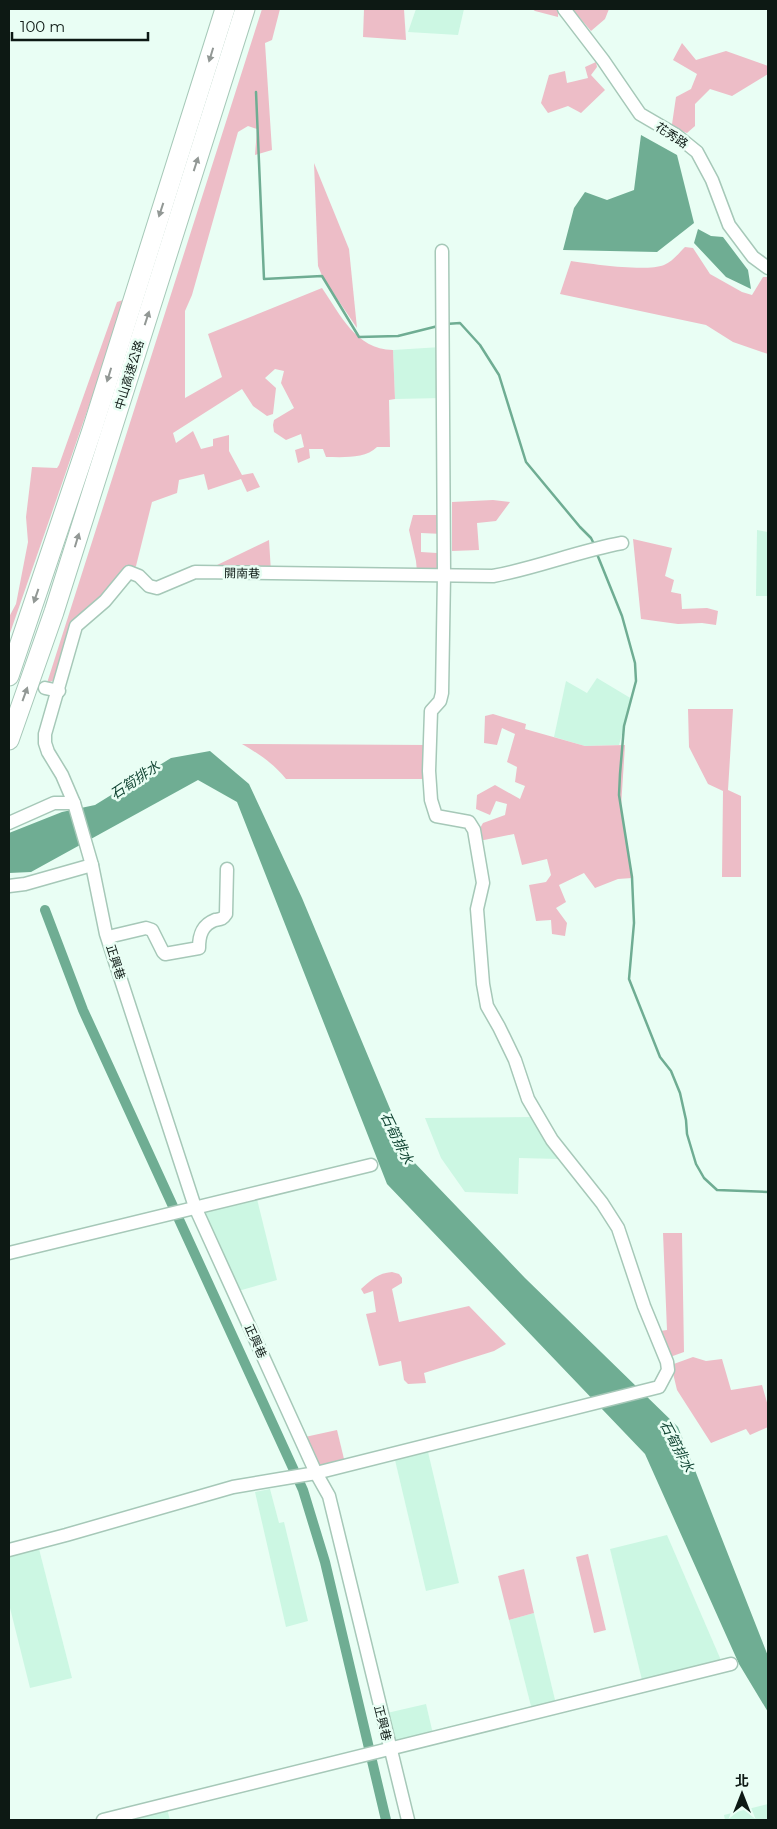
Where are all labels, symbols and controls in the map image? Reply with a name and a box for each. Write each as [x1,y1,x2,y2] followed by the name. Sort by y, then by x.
[12,10,149,42] scale bar
[20,17,65,36] text: 100 m
[206,48,214,63] one-way arrow
[653,119,691,151] street label: 花秀路
[193,156,201,171] one-way arrow
[157,203,165,218] one-way arrow
[143,311,151,326] one-way arrow
[111,338,147,412] street label: 中山高速公路
[104,368,112,383] one-way arrow
[74,533,81,548] one-way arrow
[224,565,260,581] street label: 開南巷
[32,589,40,604] one-way arrow
[21,686,29,701] one-way arrow
[107,756,164,803] water label: 石筍排水
[103,943,129,981] street label: 正興巷
[377,1109,418,1168] water label: 石筍排水
[242,1321,270,1361] street label: 正興巷
[656,1417,699,1476] water label: 石筍排水
[371,1704,395,1742] street label: 正興巷
[717,1769,767,1819] north arrow
[735,1772,749,1790] text: 北

